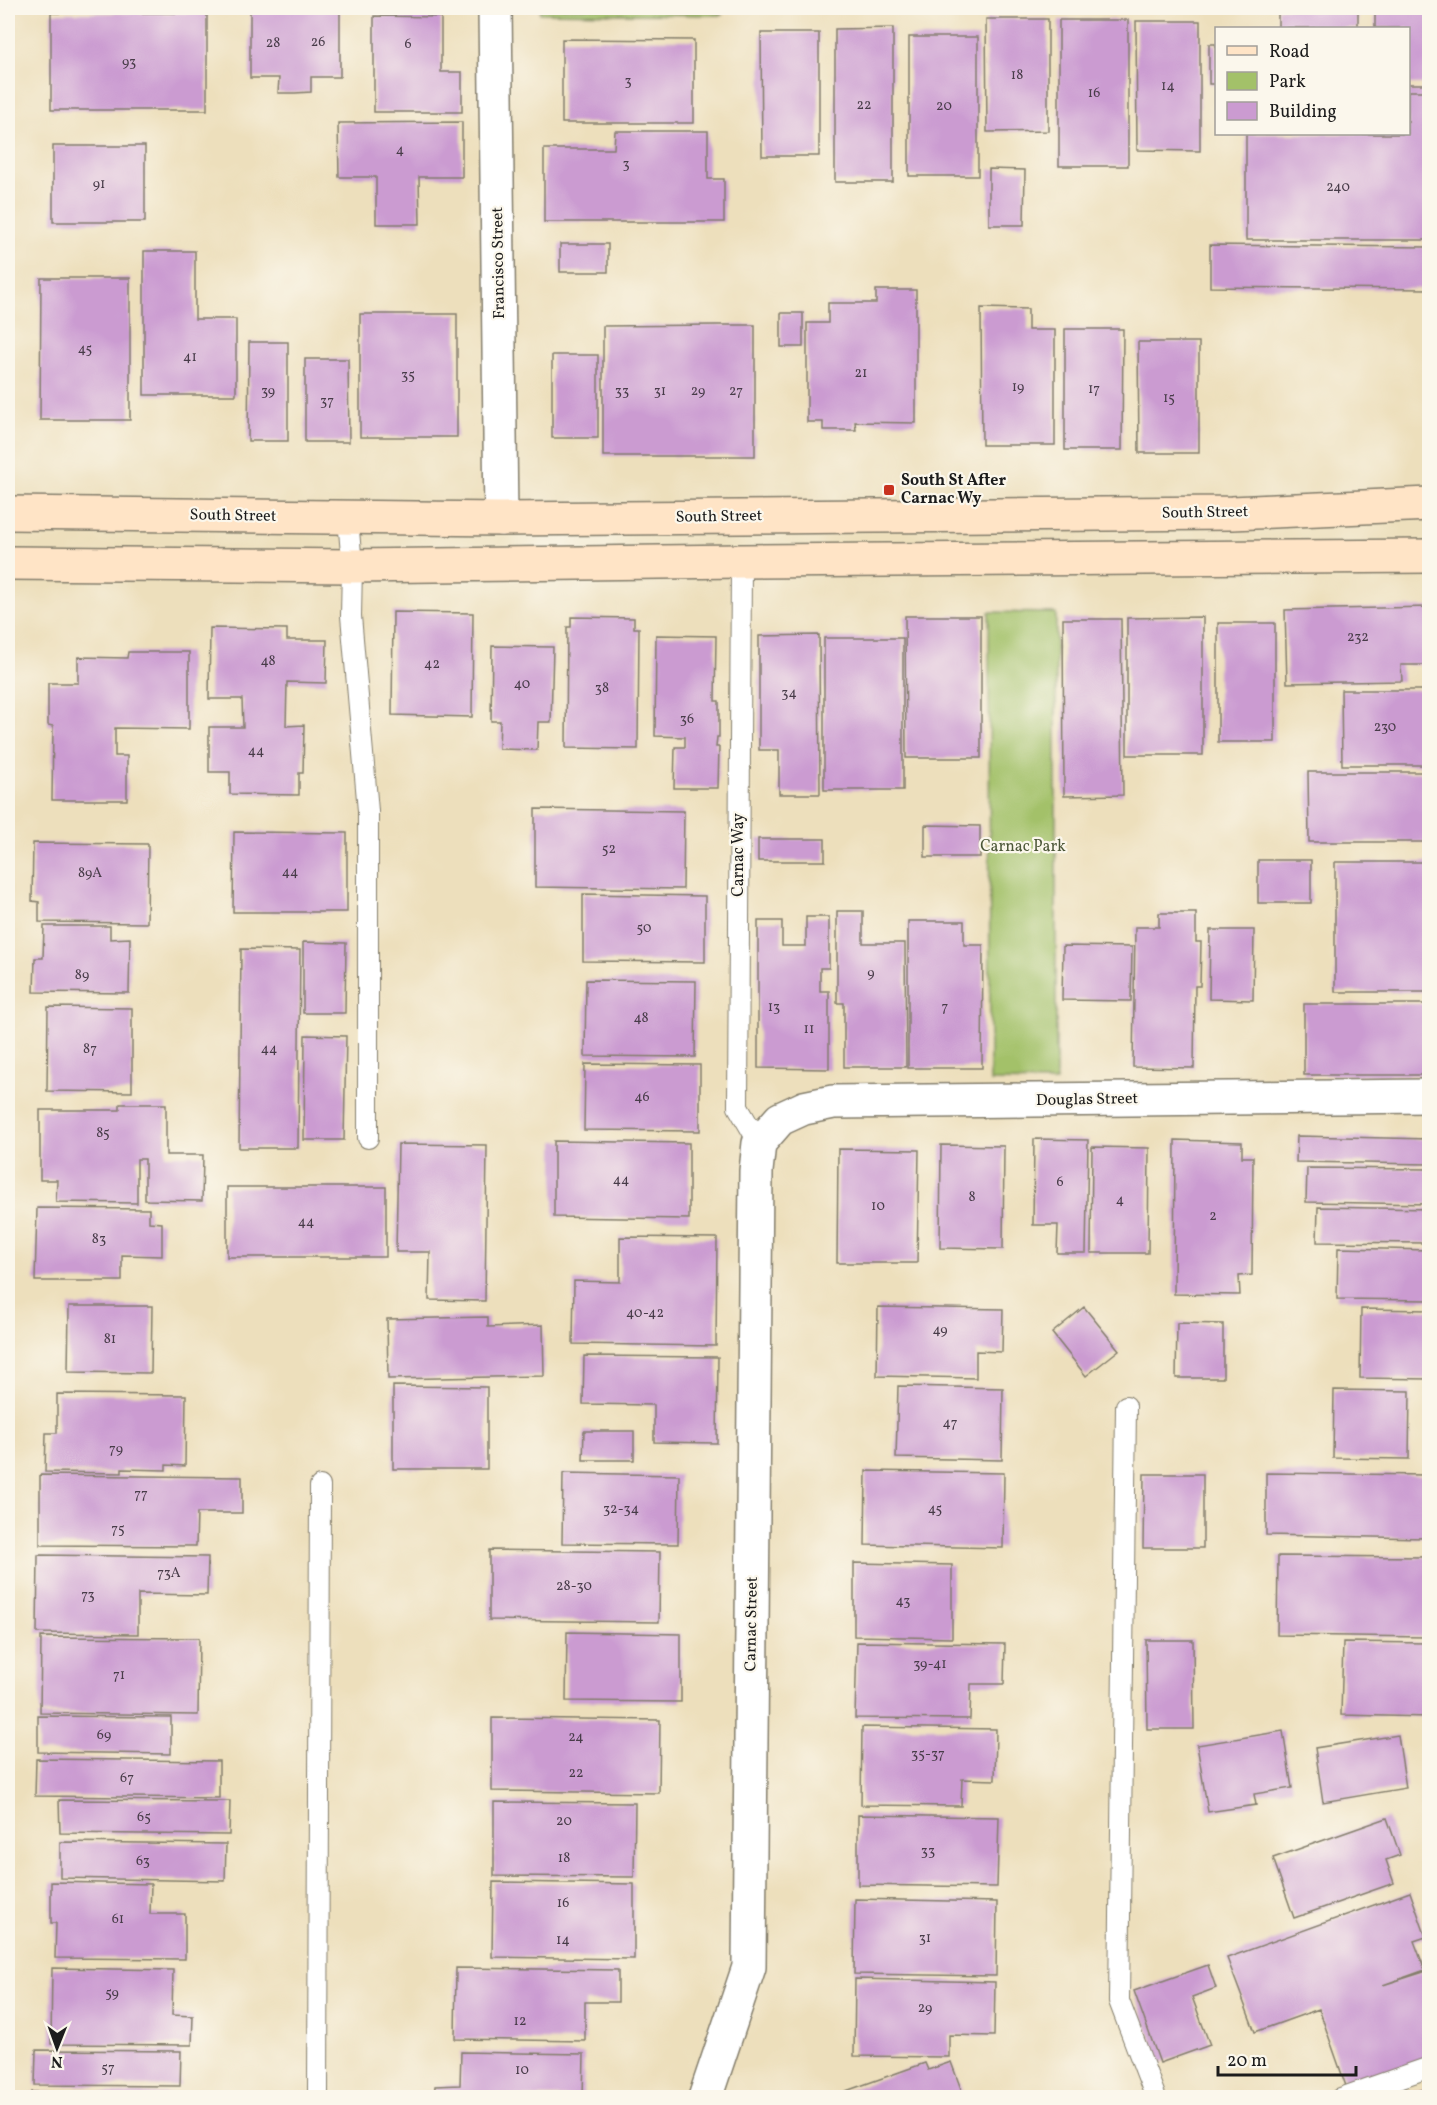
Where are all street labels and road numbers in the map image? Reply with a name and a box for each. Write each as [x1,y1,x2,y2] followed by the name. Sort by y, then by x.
[487,206,511,319] street label: Francisco Street
[1161,501,1249,525] street label: South Street
[189,504,277,528] street label: South Street
[675,505,763,529] street label: South Street
[728,813,750,897] street label: Carnac Way
[1036,1088,1139,1112] street label: Douglas Street
[740,1576,764,1672] street label: Carnac Street

